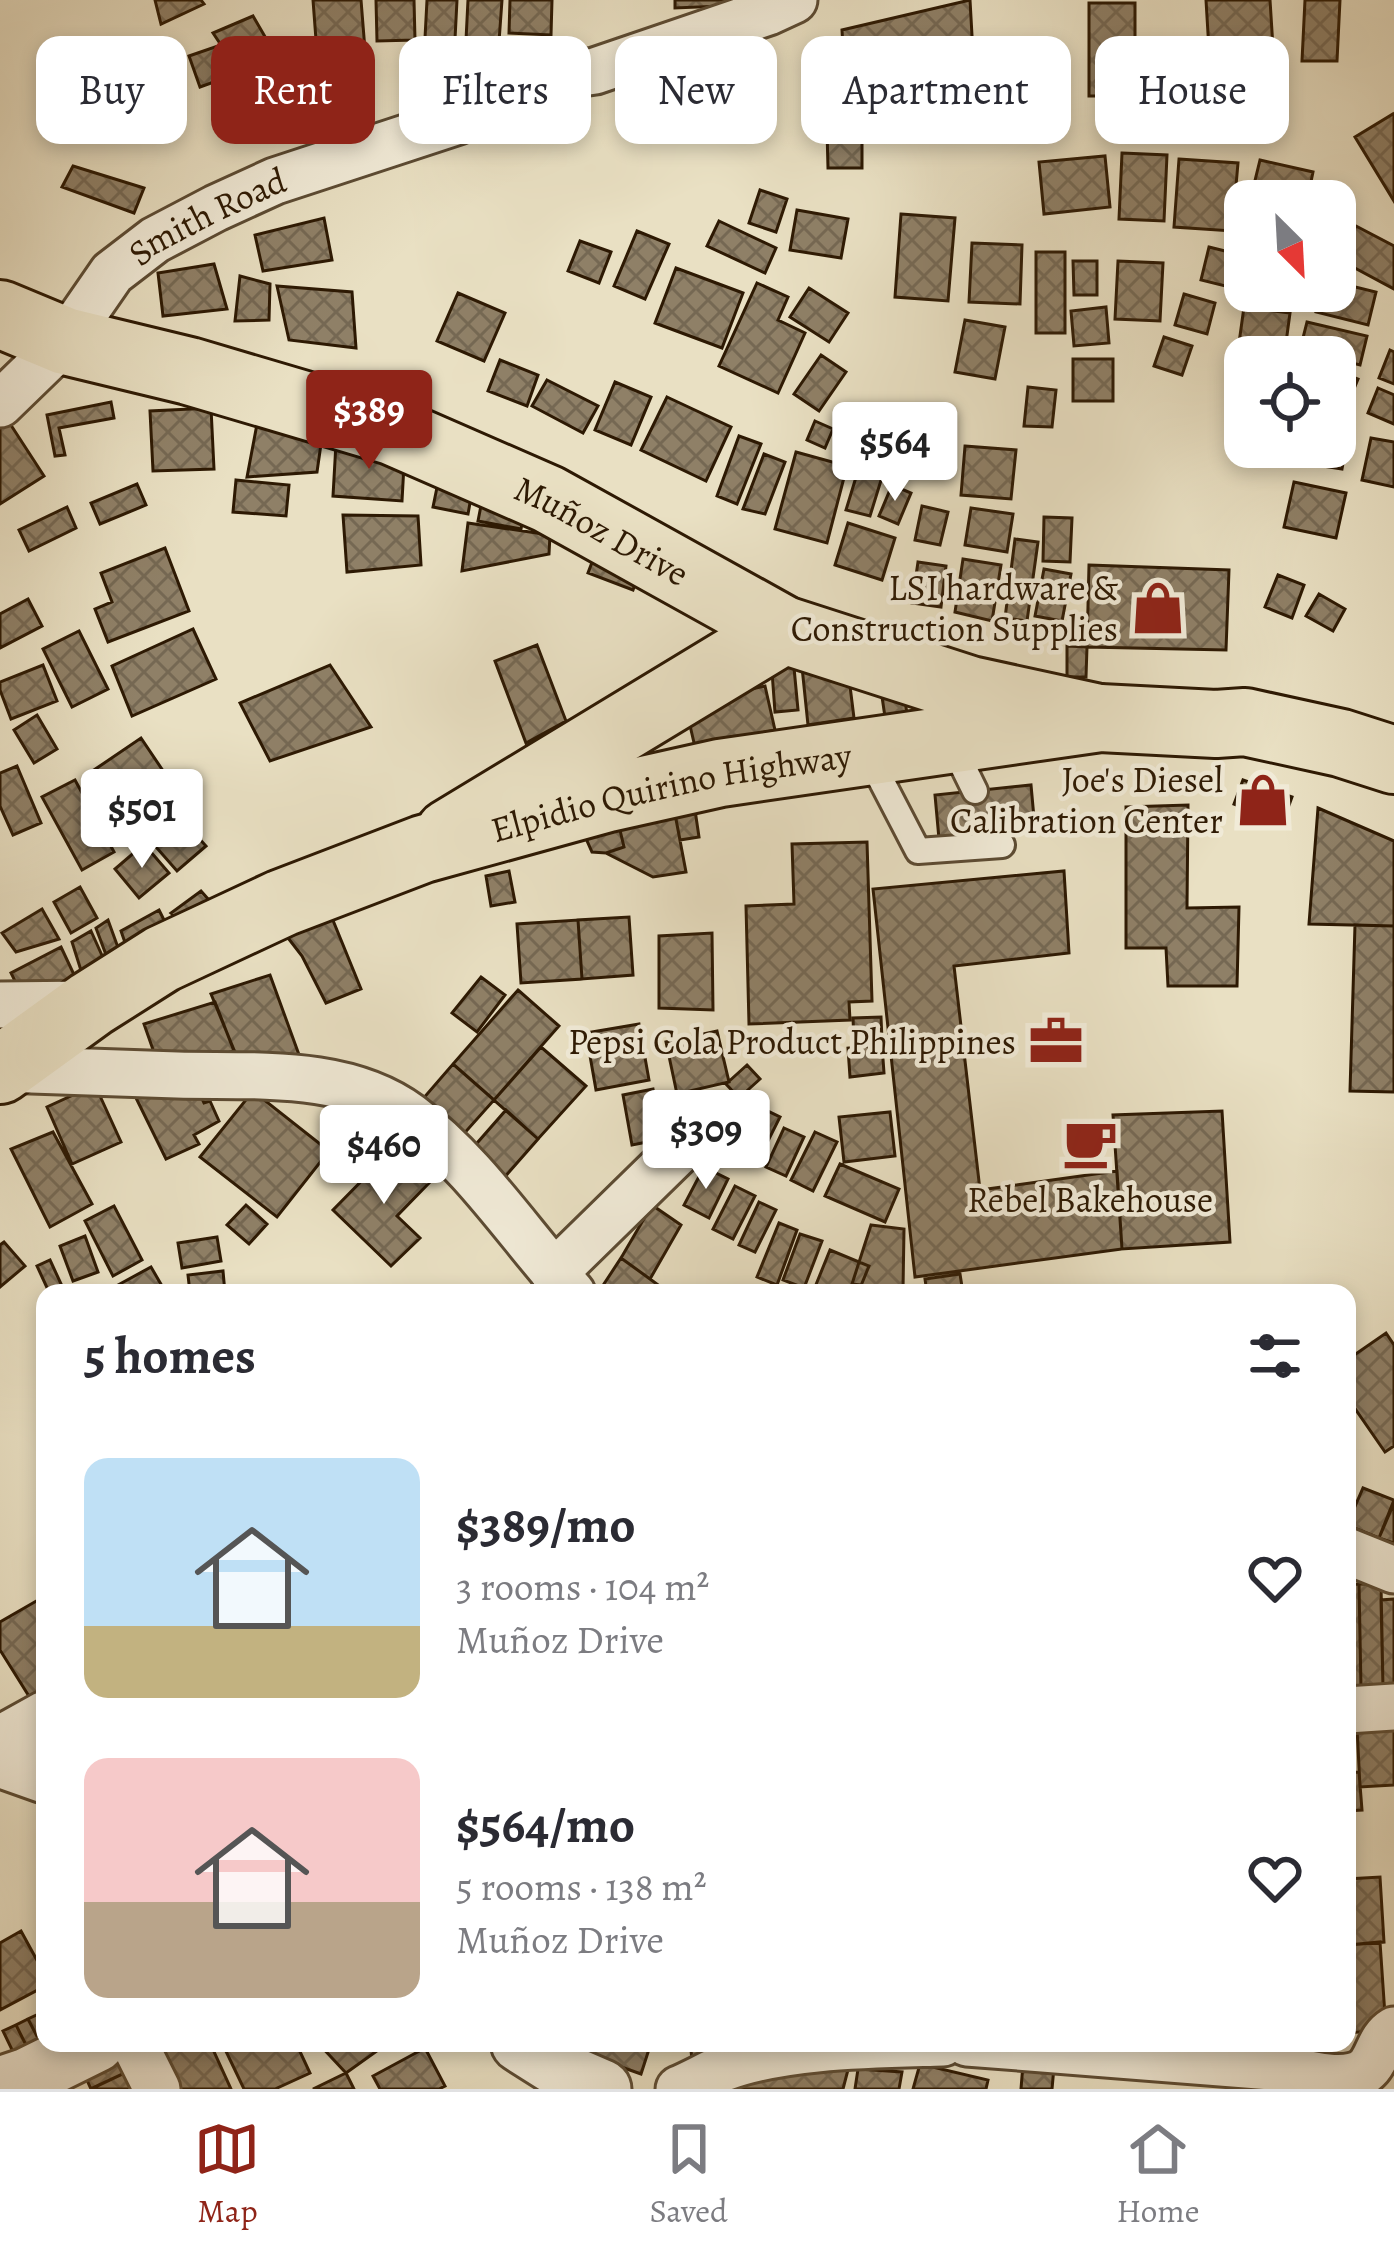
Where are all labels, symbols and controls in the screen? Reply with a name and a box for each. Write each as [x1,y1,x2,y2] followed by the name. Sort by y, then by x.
[36,36,187,144] chip: Buy
[211,36,375,144] chip: Rent
[399,36,591,144] chip: Filters
[615,36,777,144] chip: New
[801,36,1071,144] chip: Apartment
[1095,36,1289,144] chip: House
[118,154,293,277] street label: Smith Road
[1224,180,1356,312] north arrow
[1224,180,1356,468] map controls
[1224,336,1356,468] button: locate
[298,370,440,472] pin: $389
[333,382,405,435] text: $389
[824,402,966,504] pin: $564
[859,414,931,467] text: $564
[507,463,698,597] street label: Muñoz Drive
[791,563,1119,653] place label: LSI hardware & Construction Supplies
[1129,579,1187,637] shop icon: LSI hardware & Construction Supplies
[485,730,855,854] street label: Elpidio Quirino Highway
[950,755,1223,845] place label: Joe's Diesel Calibration Center
[71,769,213,871] pin: $501
[1234,771,1292,829] shop icon: Joe's Diesel Calibration Center
[108,781,176,834] text: $501
[1027,1012,1085,1070] office icon: Pepsi Cola Product Philippines
[568,1017,1016,1066] place label: Pepsi Cola Product Philippines
[635,1090,777,1192] pin: $309
[670,1102,742,1155] text: $309
[313,1105,455,1207] pin: $460
[1061,1114,1119,1172] cafe icon: Rebel Bakehouse
[347,1117,421,1170] text: $460
[967,1175,1213,1224] place label: Rebel Bakehouse
[84,1321,256,1391] text: 5 homes
[1242,1323,1308,1389] icon: filters
[456,1490,636,1560] text: $389/mo
[180,1506,324,1650] icon: home
[1242,1545,1308,1611] icon: heart
[456,1560,709,1613] text: 3 rooms · 104 m²
[456,1613,664,1666] text: Muñoz Drive
[456,1790,635,1860] text: $564/mo
[180,1806,324,1950] icon: home
[1242,1845,1308,1911] icon: heart
[456,1860,707,1913] text: 5 rooms · 138 m²
[456,1913,664,1966] text: Muñoz Drive
[194,2116,260,2233] tab: Map
[649,2116,728,2233] tab: Saved
[1117,2116,1200,2233] tab: Home

